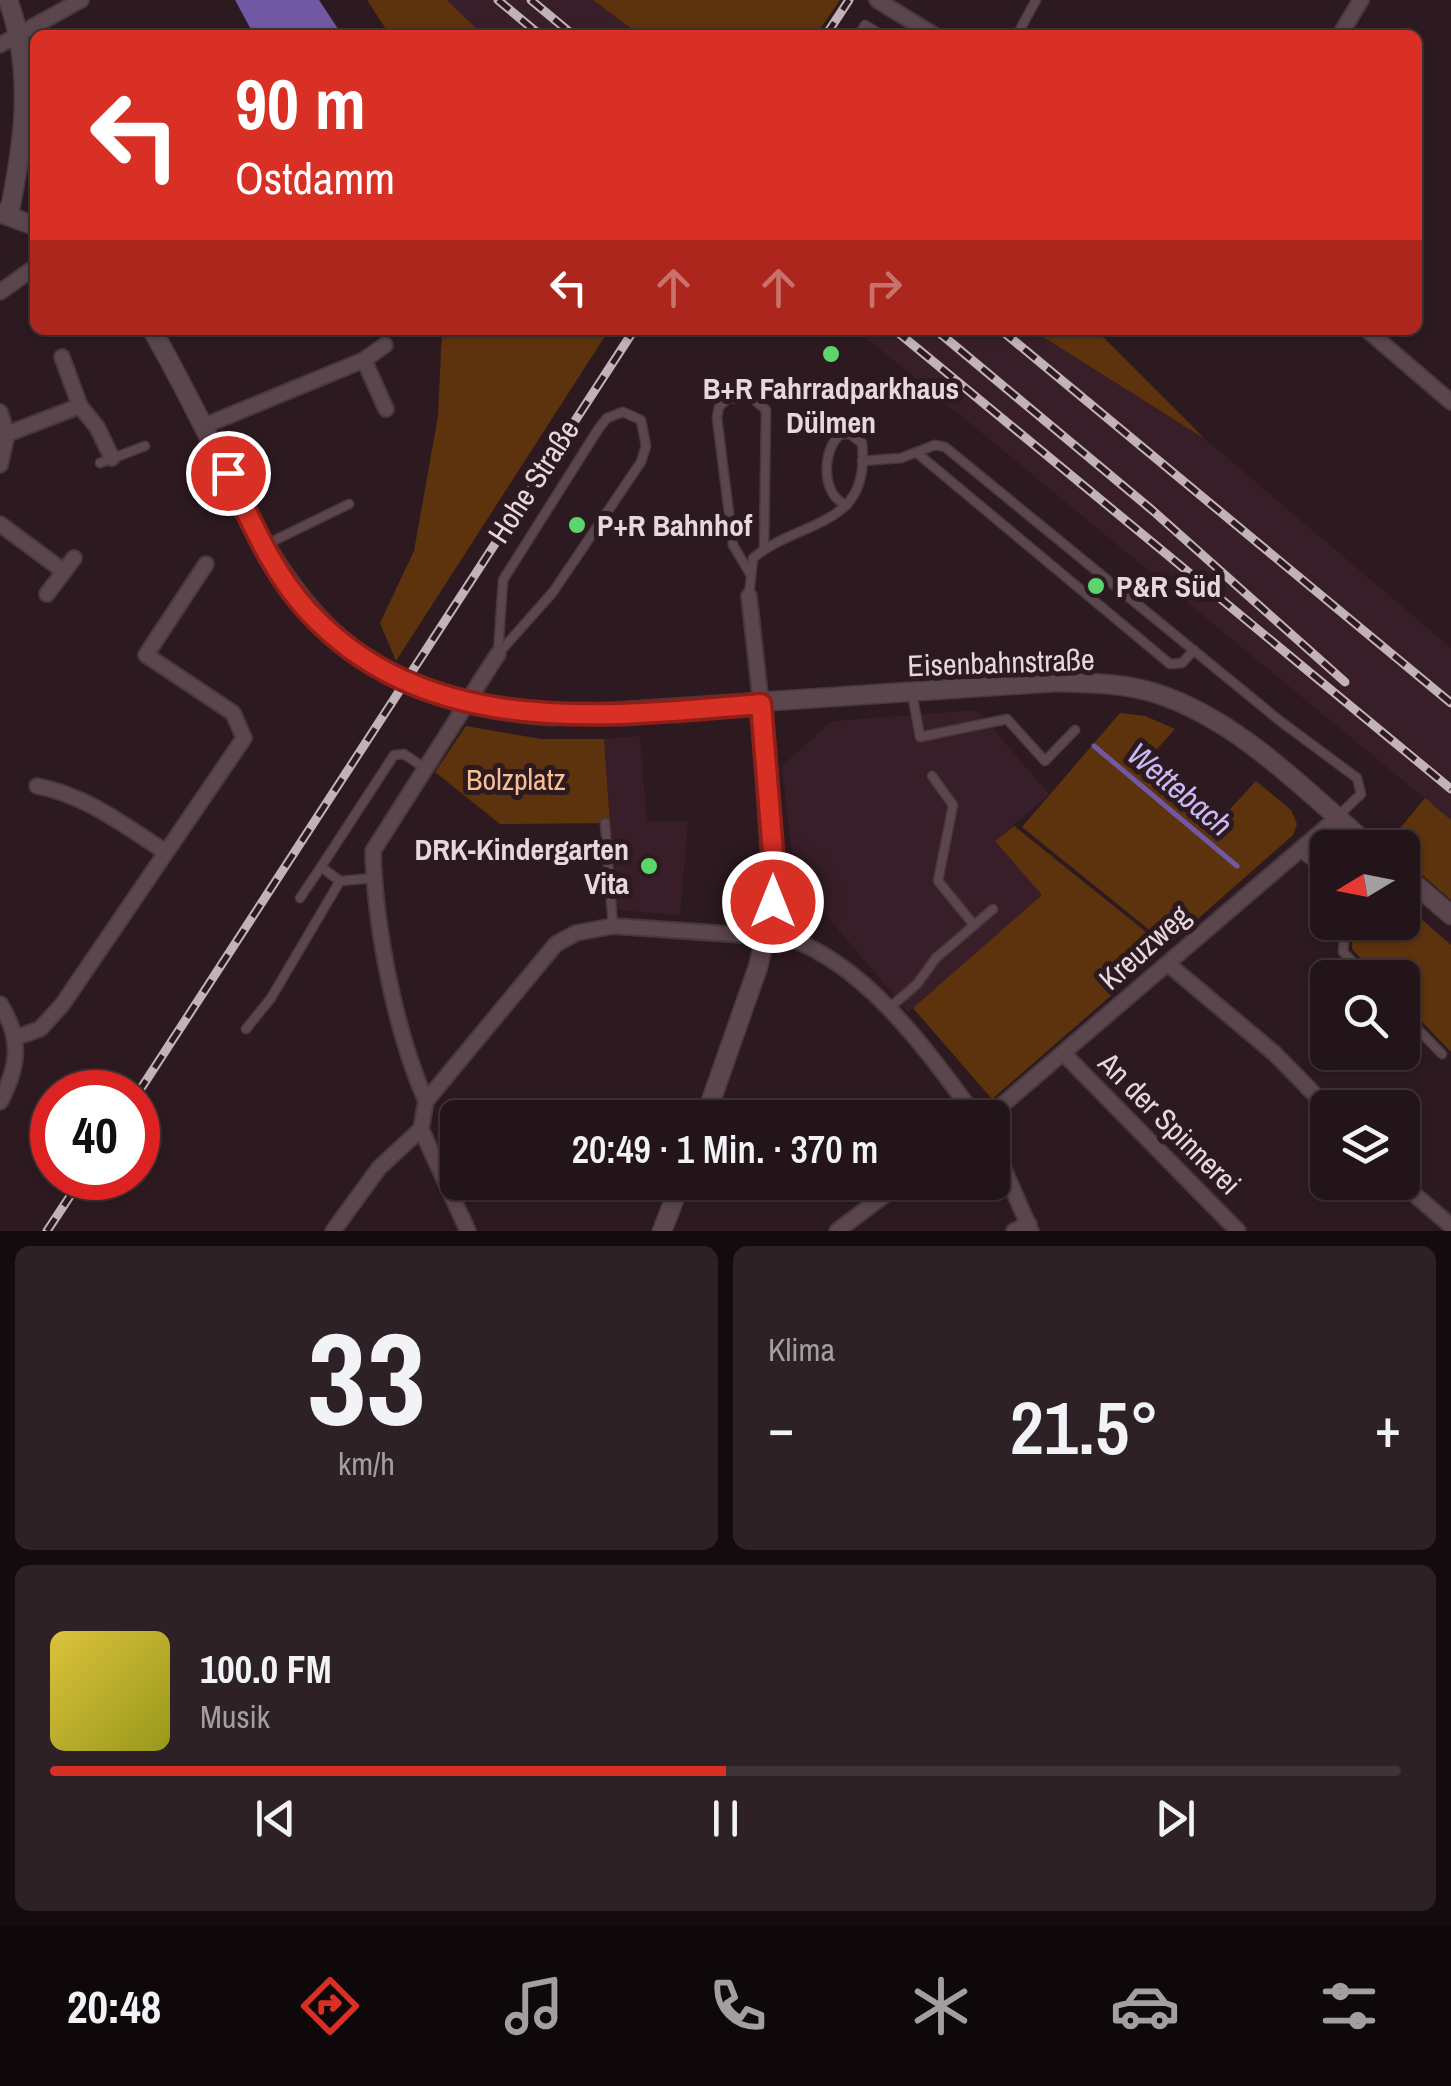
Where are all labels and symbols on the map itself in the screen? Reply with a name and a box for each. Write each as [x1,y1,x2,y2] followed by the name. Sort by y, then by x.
[820,343,842,365] marker: B+R Fahrradparkhaus Dülmen
[703,368,959,442] place label: B+R Fahrradparkhaus Dülmen
[478,412,588,550] street label: Hohe Straße
[186,431,271,516] pin
[597,505,753,545] place label: P+R Bahnhof
[566,514,588,536] marker: P+R Bahnhof
[1116,566,1221,606] place label: P&R Süd
[1085,575,1107,597] marker: P&R Süd
[907,639,1095,685] street label: Eisenbahnstraße
[1118,732,1242,846] water label: Wettebach
[466,759,566,799] park label: Bolzplatz
[414,829,629,903] place label: DRK-Kindergarten Vita
[1310,830,1420,940] north arrow
[721,850,825,954] position arrow
[638,855,660,877] marker: DRK-Kindergarten Vita
[1090,895,1198,998] street label: Kreuzweg
[1089,1042,1250,1203] street label: An der Spinnerei
[30,1070,160,1200] speed limit sign: 40

